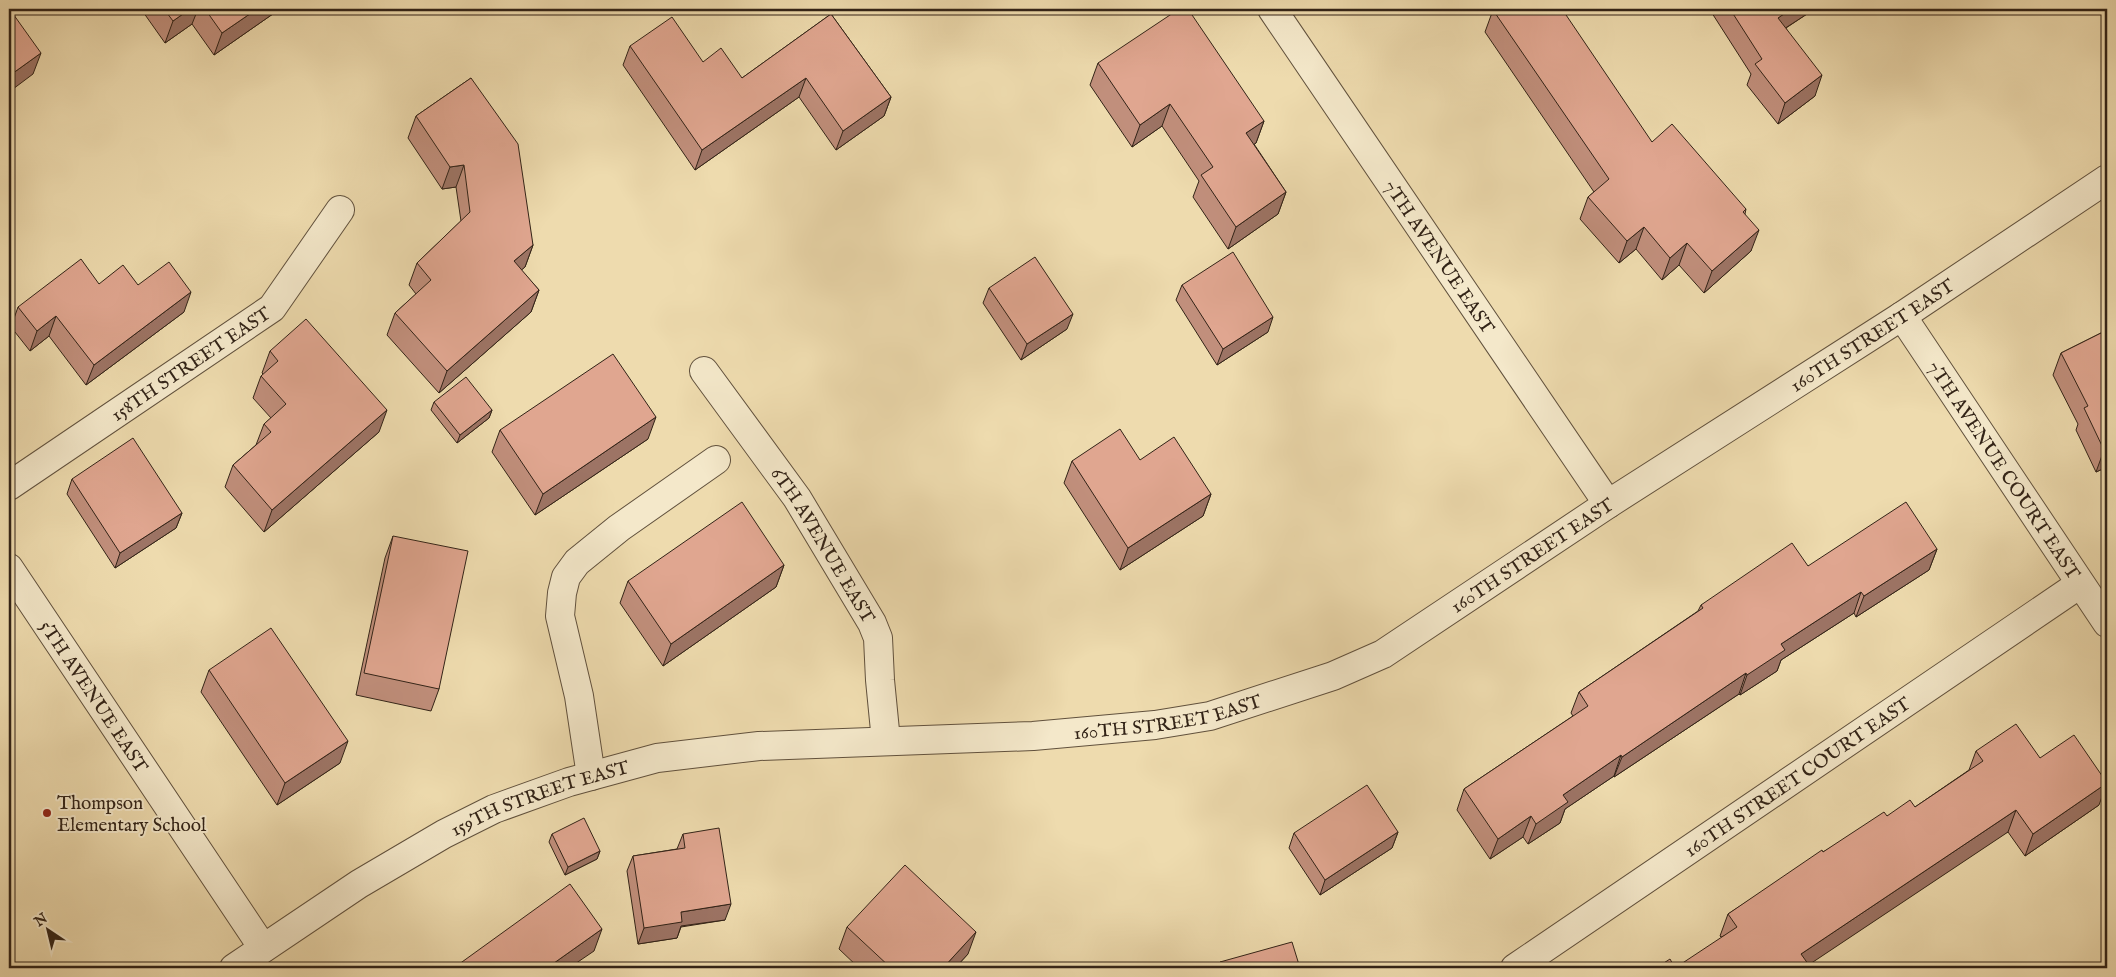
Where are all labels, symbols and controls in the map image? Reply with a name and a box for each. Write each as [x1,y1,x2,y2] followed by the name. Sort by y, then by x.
[1378,176,1499,339] street label: 7TH AVENUE EAST
[1786,274,1960,398] street label: 160TH STREET EAST
[107,302,276,427] street label: 158TH STREET EAST
[1922,357,2085,585] street label: 7TH AVENUE COURT EAST
[764,463,879,628] street label: 6TH AVENUE EAST
[1447,493,1619,619] street label: 160TH STREET EAST
[33,616,153,778] street label: 5TH AVENUE EAST
[1073,690,1265,746] street label: 160TH STREET EAST
[1681,693,1916,863] street label: 160TH STREET COURT EAST
[447,756,632,843] street label: 159TH STREET EAST
[57,792,207,838] place label: Thompson Elementary School
[41,807,53,819] marker: Thompson Elementary School
[22,904,72,954] north arrow
[30,909,51,932] text: N

